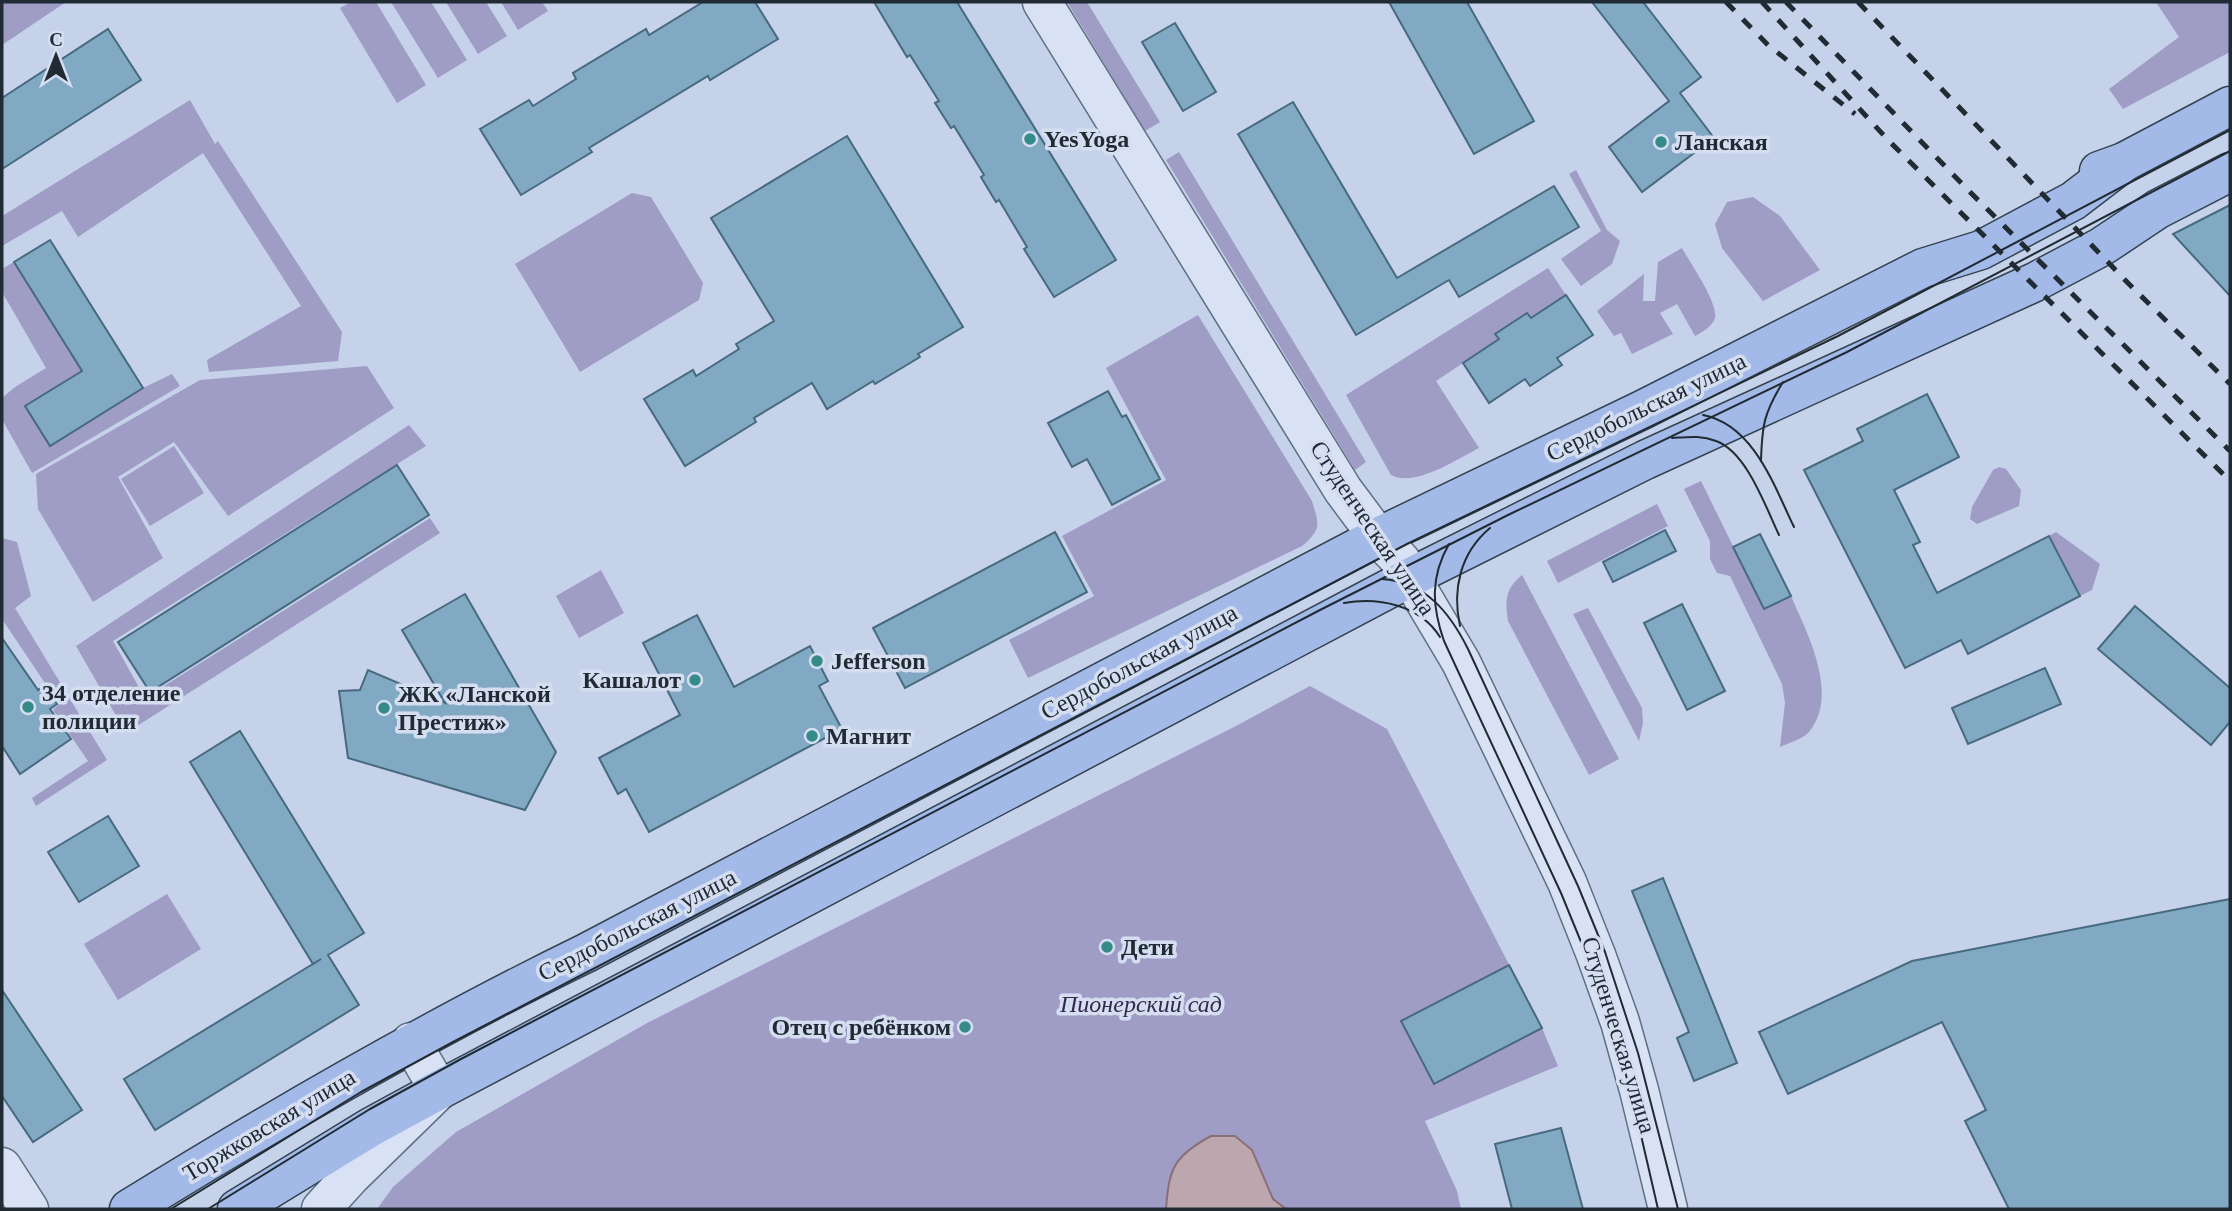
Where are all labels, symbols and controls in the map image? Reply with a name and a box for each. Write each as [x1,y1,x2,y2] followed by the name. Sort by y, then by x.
[21,21,91,91] north arrow
[49,29,63,50] text: С
[1044,126,1129,152] place label: YesYoga
[1675,129,1768,155] place label: Ланская
[1022,131,1038,147] marker: YesYoga
[1653,134,1669,150] marker: Ланская
[1542,347,1750,467] street label: Сердобольская улица
[1305,436,1441,620] street label: Студенческая улица
[1036,599,1242,725] street label: Сердобольская улица
[831,648,926,674] place label: Jefferson
[809,653,825,669] marker: Jefferson
[583,667,681,693] place label: Кашалот
[687,672,703,688] marker: Кашалот
[42,680,181,734] place label: 34 отделение полиции
[398,681,551,735] place label: ЖК «Ланской Престиж»
[20,699,36,715] marker: 34 отделение полиции
[376,700,392,716] marker: ЖК «Ланской Престиж»
[826,723,911,749] place label: Магнит
[804,728,820,744] marker: Магнит
[534,864,741,986] street label: Сердобольская улица
[1121,934,1174,960] place label: Дети
[1577,934,1661,1137] street label: Студенческая улица
[1099,939,1115,955] marker: Дети
[1059,991,1222,1017] park label: Пионерский сад
[772,1014,951,1040] place label: Отец с ребёнком
[957,1019,973,1035] marker: Отец с ребёнком
[178,1063,360,1187] street label: Торжковская улица

